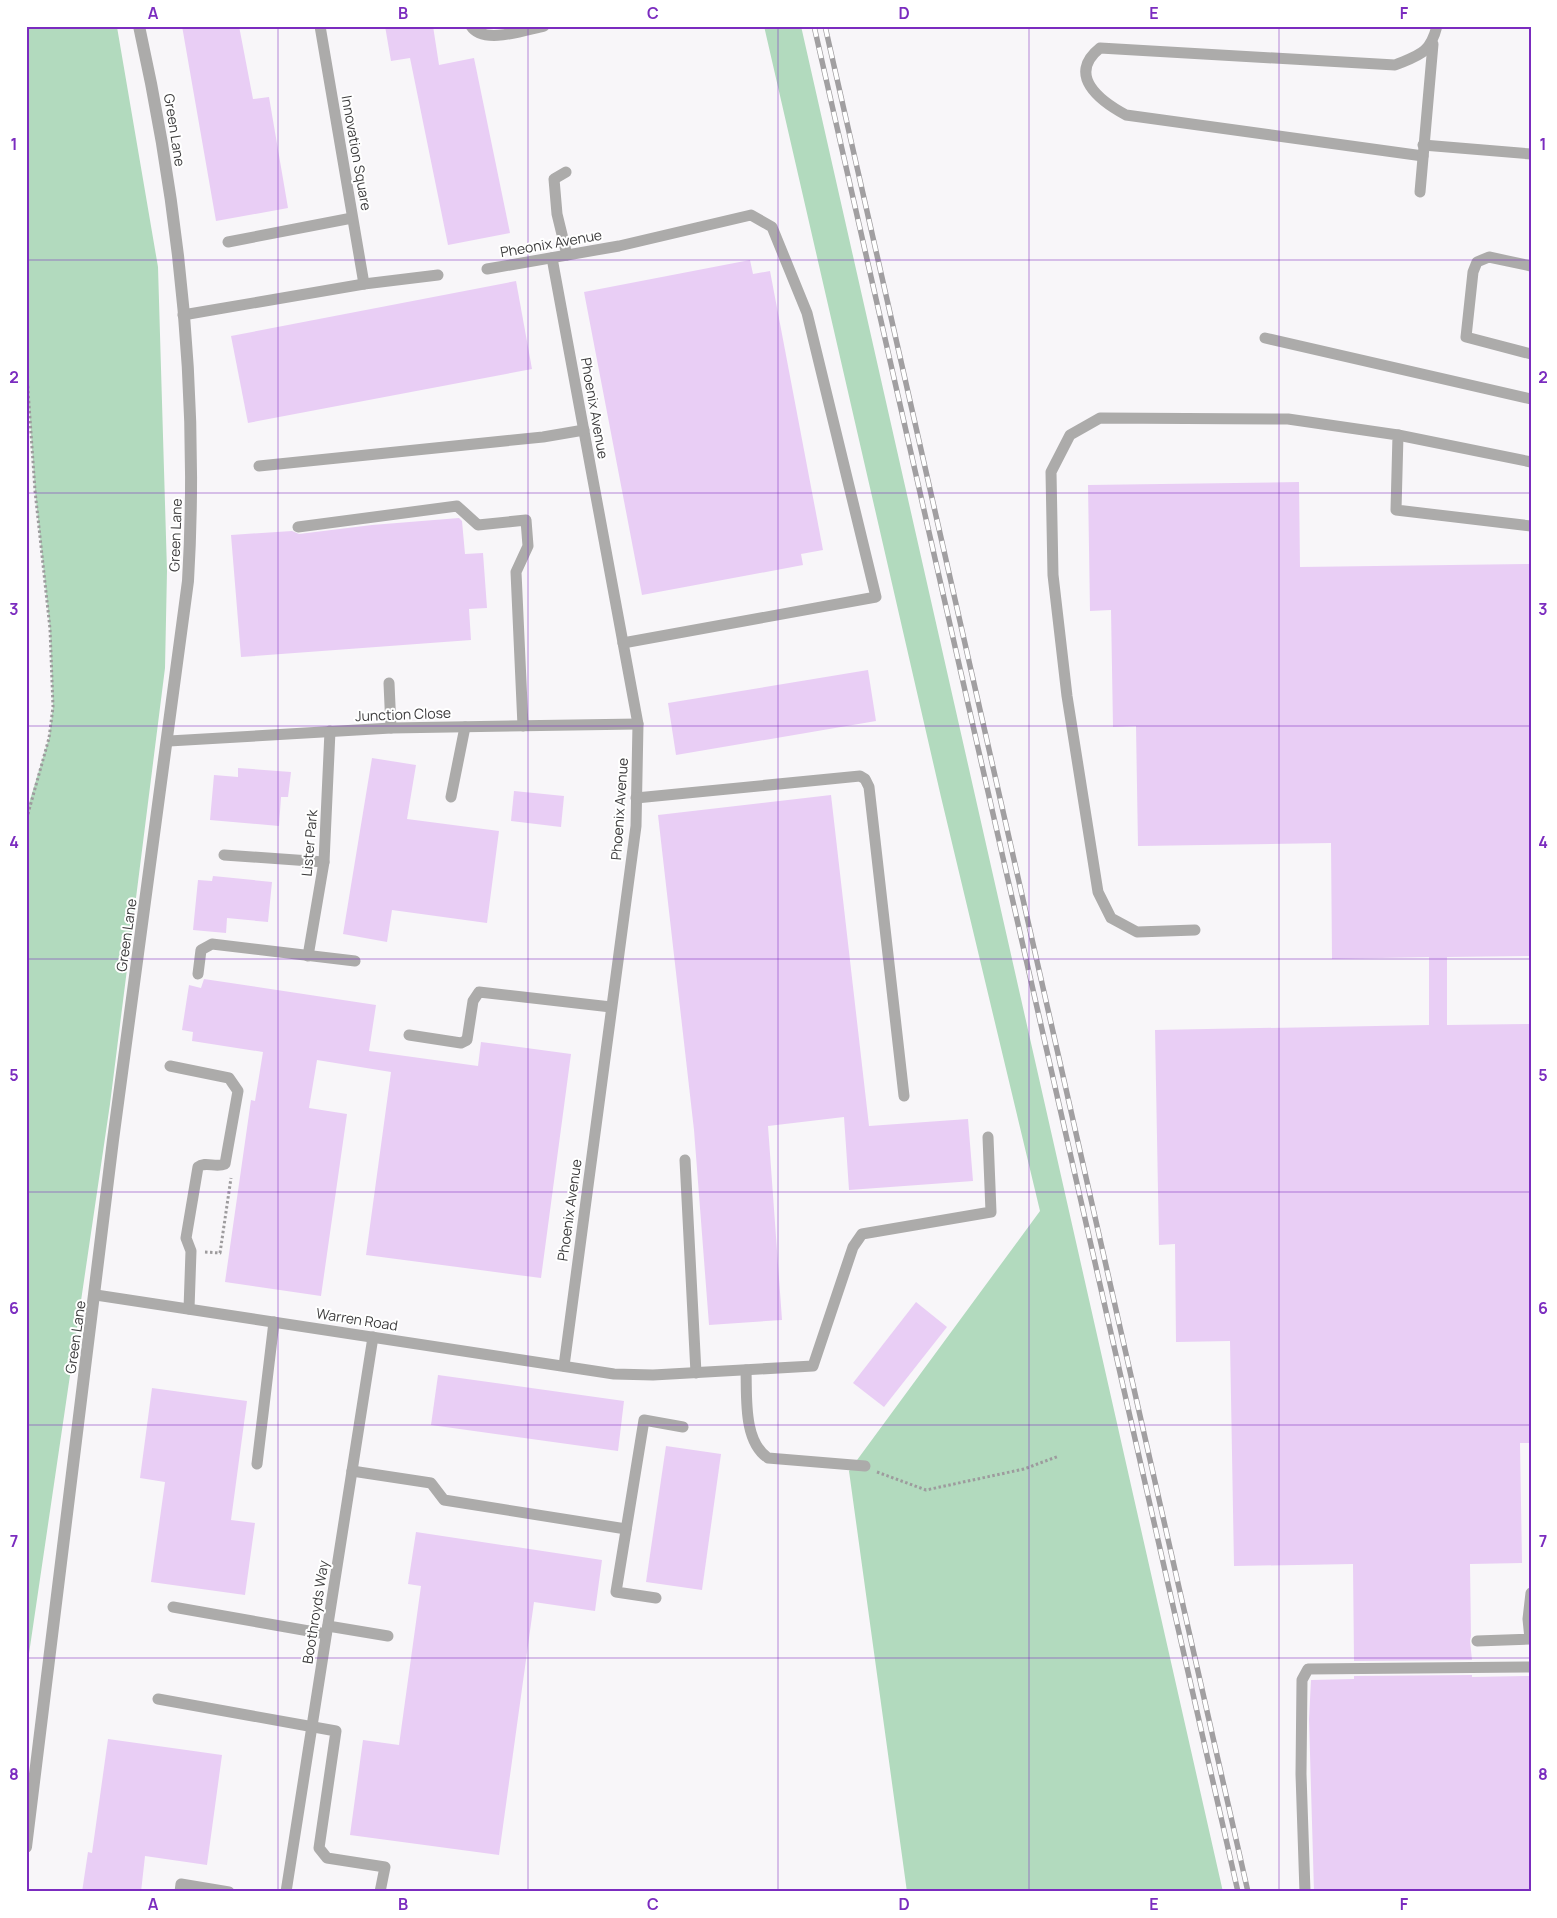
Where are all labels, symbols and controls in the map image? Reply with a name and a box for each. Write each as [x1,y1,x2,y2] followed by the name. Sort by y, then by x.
[148,2,159,24] text: A
[398,2,408,24] text: B
[647,2,659,24] text: C
[898,2,910,24] text: D
[1149,2,1159,24] text: E
[1400,2,1409,24] text: F
[160,92,190,168] street label: Green Lane
[338,94,376,212] street label: Innovation Square
[10,133,18,155] text: 1
[1539,133,1547,155] text: 1
[499,225,603,261] street label: Pheonix Avenue
[577,356,613,460] street label: Phoenix Avenue
[9,366,19,388] text: 2
[1538,366,1548,388] text: 2
[164,498,186,572] street label: Green Lane
[9,598,19,620] text: 3
[1538,598,1548,620] text: 3
[355,703,451,725] street label: Junction Close
[606,757,632,861] street label: Phoenix Avenue
[297,808,321,877] street label: Lister Park
[9,831,19,853] text: 4
[1538,831,1548,853] text: 4
[111,897,141,973] street label: Green Lane
[9,1064,19,1086] text: 5
[1538,1064,1548,1086] text: 5
[552,1158,586,1262] street label: Phoenix Avenue
[9,1297,19,1319] text: 6
[1538,1297,1548,1319] text: 6
[60,1299,90,1375] street label: Green Lane
[315,1303,399,1335] street label: Warren Road
[10,1530,18,1552] text: 7
[1539,1530,1547,1552] text: 7
[297,1558,333,1665] street label: Boothroyds Way
[9,1763,19,1785] text: 8
[1538,1763,1548,1785] text: 8
[148,1893,159,1915] text: A
[398,1893,408,1915] text: B
[647,1893,659,1915] text: C
[898,1893,910,1915] text: D
[1149,1893,1159,1915] text: E
[1400,1893,1409,1915] text: F

